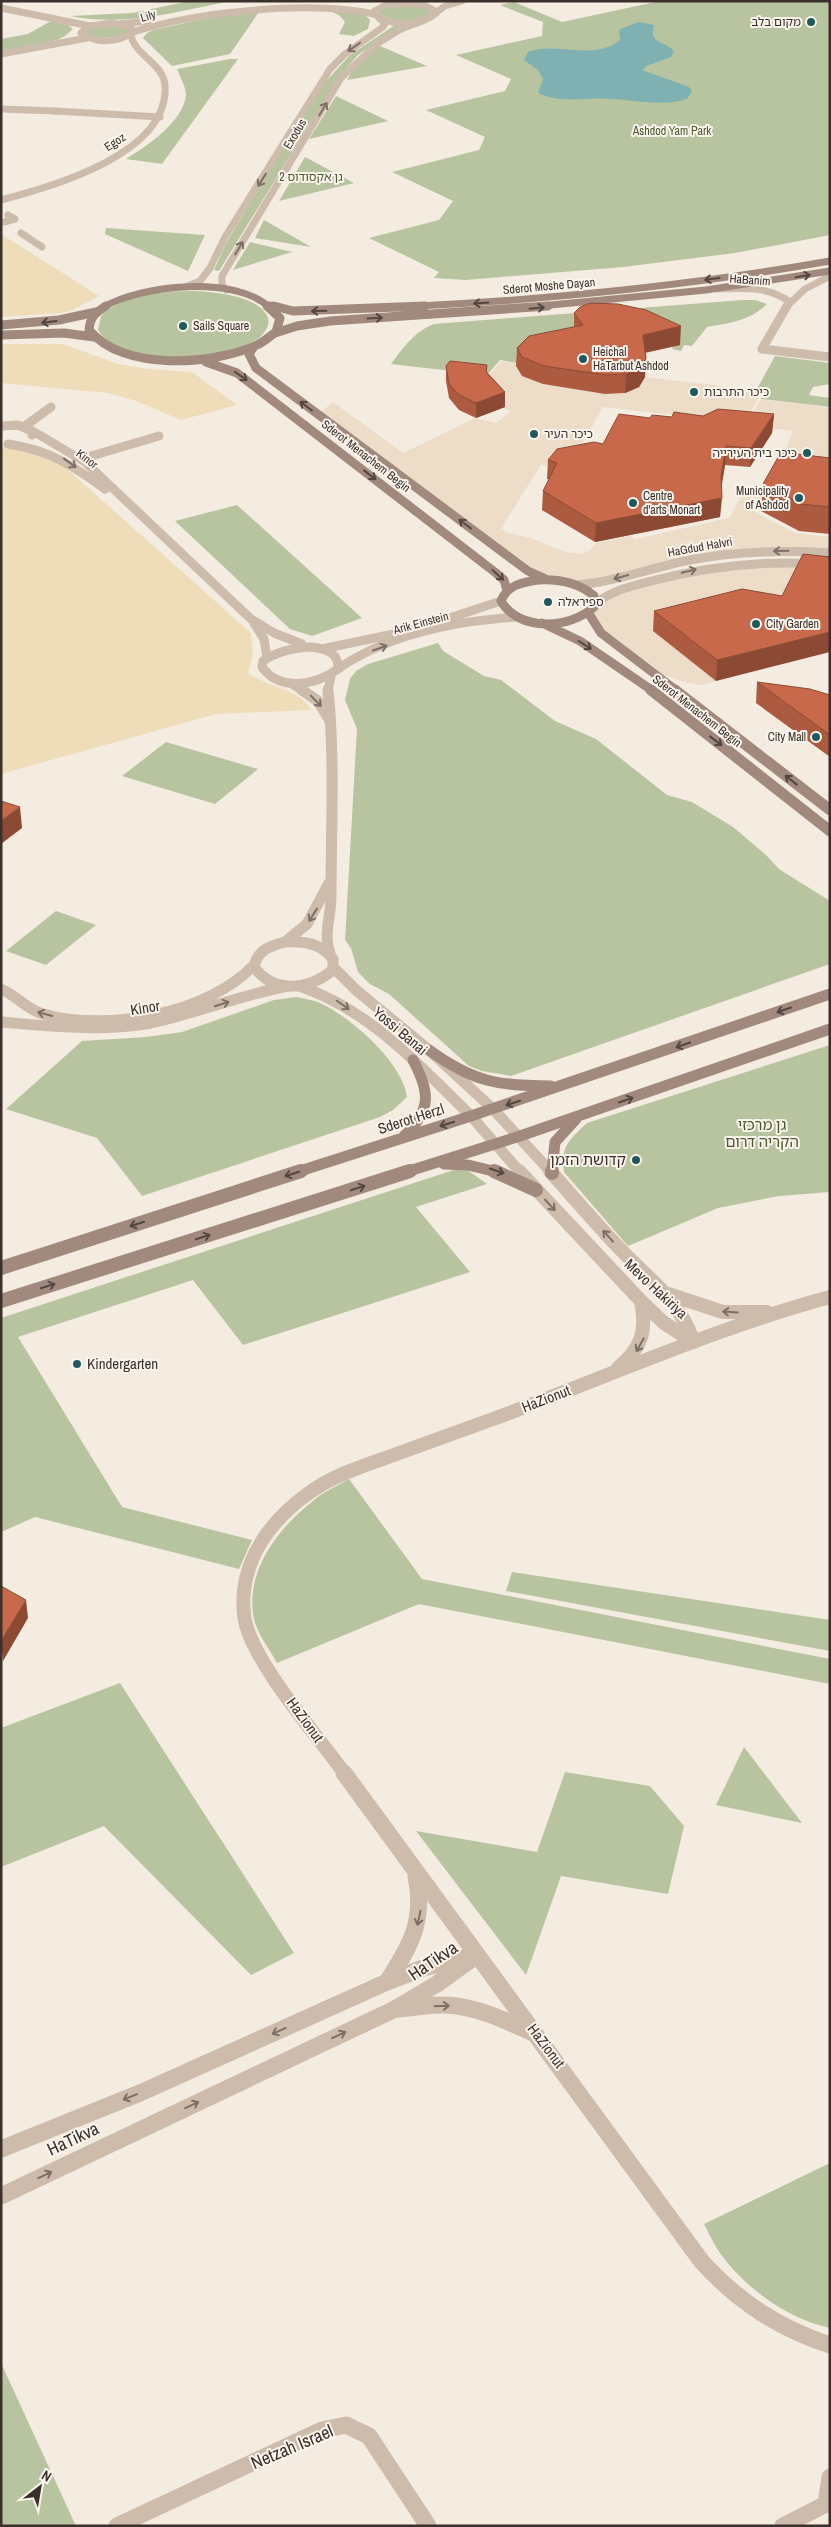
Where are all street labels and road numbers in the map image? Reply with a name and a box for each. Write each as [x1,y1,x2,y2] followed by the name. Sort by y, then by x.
[138,6,158,26] street label: Lily
[280,116,310,152] street label: Exodus
[101,129,129,155] street label: Egoz
[729,271,771,289] street label: HaBanim
[502,274,596,298] street label: Sderot Moshe Dayan
[318,416,414,496] street label: Sderot Menachem Begin
[73,446,102,473] street label: Kinor
[666,533,734,561] street label: HaGdud HaIvri
[391,608,450,638] street label: Arik Einstein
[649,671,745,751] street label: Sderot Menachem Begin
[129,995,161,1020] street label: Kinor
[369,1002,432,1060] street label: Yossi Banai
[375,1098,447,1139] street label: Sderot Herzl
[620,1254,693,1323] street label: Mevo Hakiriya
[518,1379,574,1417] street label: HaZionut
[282,1693,329,1747] street label: HaZionut
[403,1935,462,1986] street label: HaTikva
[523,2019,570,2073] street label: HaZionut
[43,2116,103,2161] street label: HaTikva
[247,2418,337,2475] street label: Netzah Israel

